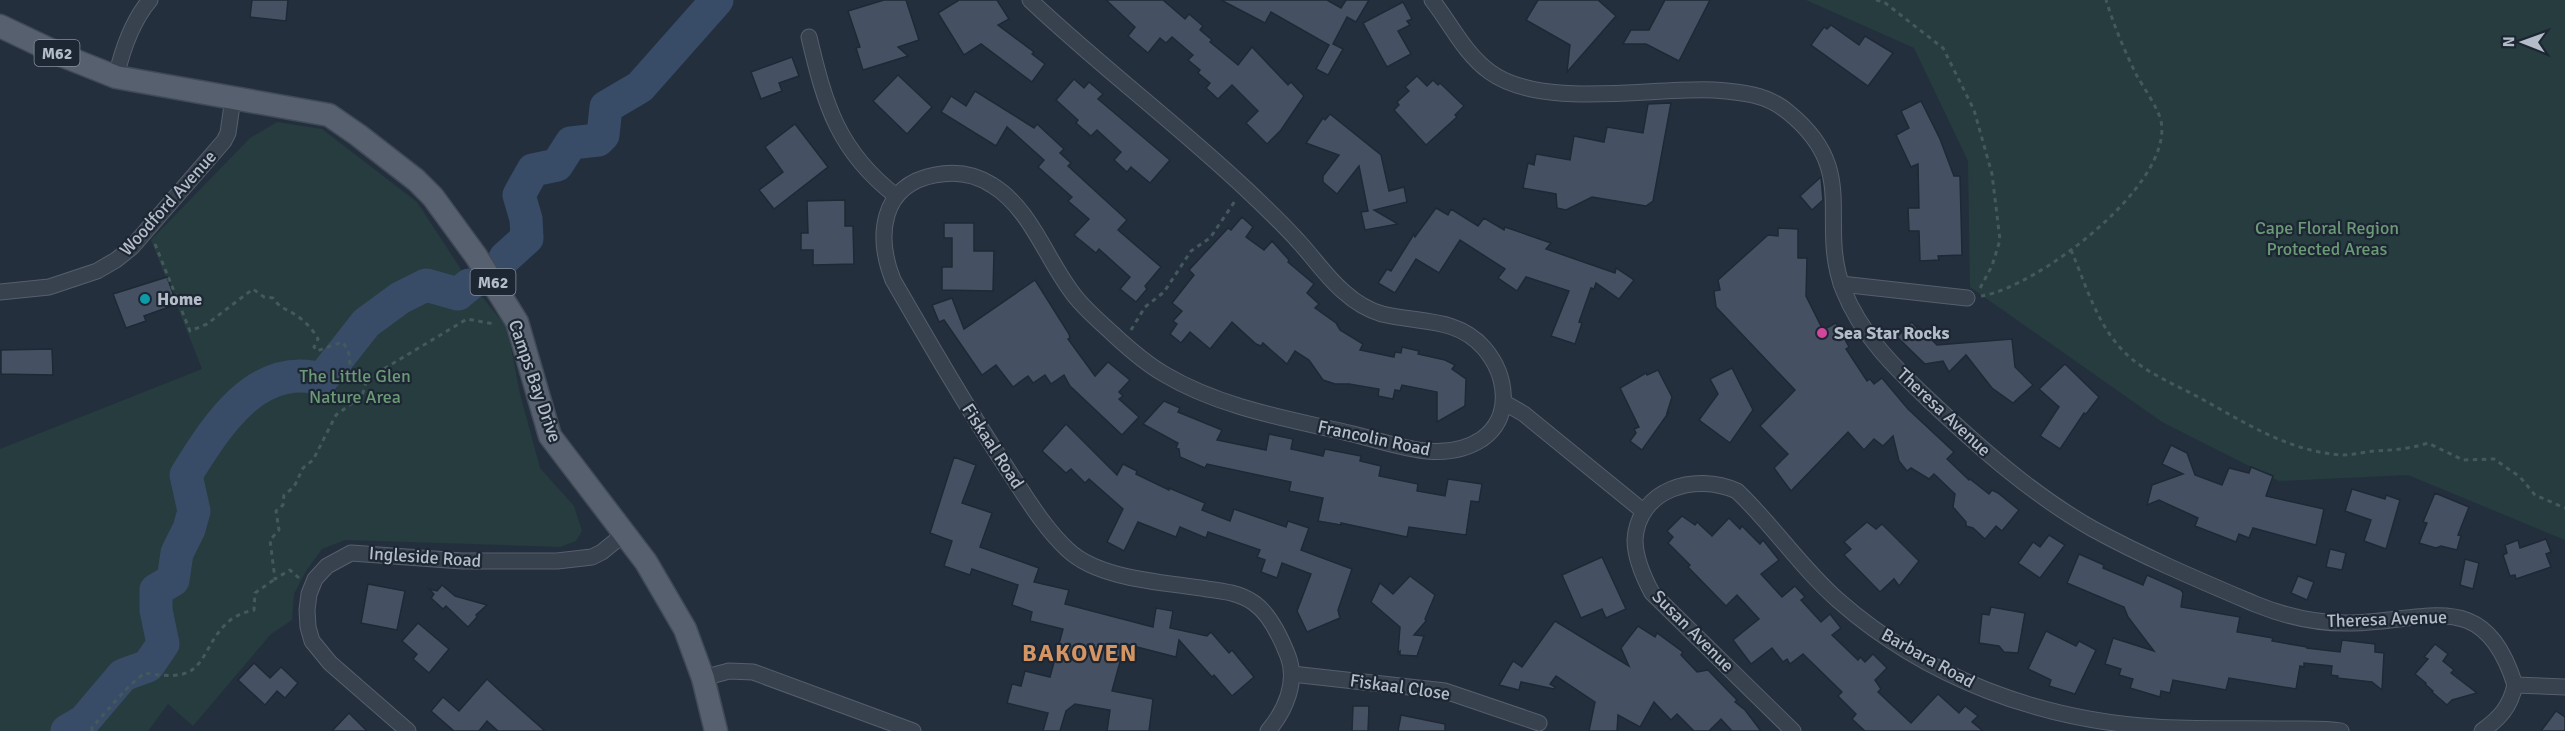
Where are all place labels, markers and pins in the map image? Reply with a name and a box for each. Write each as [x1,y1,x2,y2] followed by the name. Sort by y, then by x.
[157,288,202,310] place label: Home
[138,292,152,306] marker: Home
[1834,322,1949,344] place label: Sea Star Rocks
[1815,326,1829,340] marker: Sea Star Rocks

